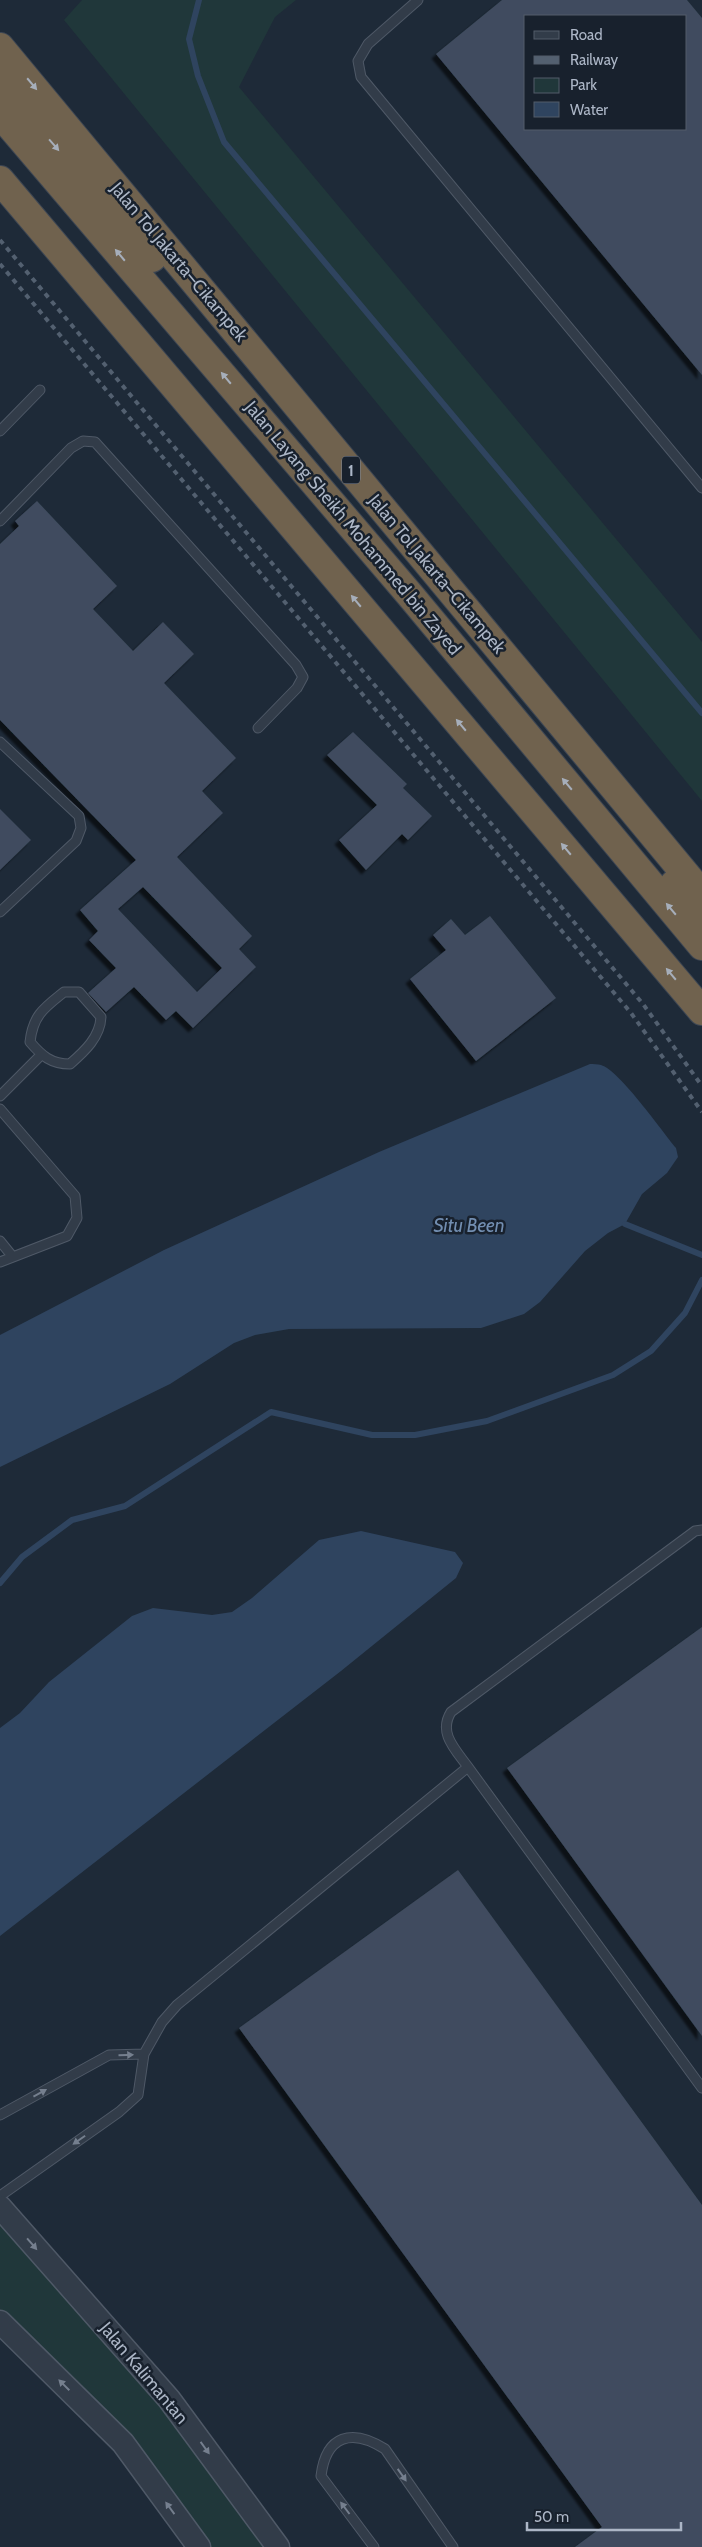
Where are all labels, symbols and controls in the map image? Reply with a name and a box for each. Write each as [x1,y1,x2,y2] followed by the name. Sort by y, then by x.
[524,15,687,130] legend
[570,26,603,44] text: Road
[570,51,619,69] text: Railway
[570,76,597,94] text: Park
[26,77,37,90] one-way arrow
[570,101,608,119] text: Water
[49,138,60,151] one-way arrow
[105,177,253,347] street label: Jalan Tol Jakarta–Cikampek
[114,249,126,261] one-way arrow
[220,372,231,385] one-way arrow
[240,396,466,659] street label: Jalan Layang Sheikh Mohammed bin Zayed
[342,456,360,484] road number: 1
[363,489,511,659] street label: Jalan Tol Jakarta–Cikampek
[351,595,362,607] one-way arrow
[455,719,466,732] one-way arrow
[561,778,573,790] one-way arrow
[560,843,571,856] one-way arrow
[665,902,676,915] one-way arrow
[665,967,676,980] one-way arrow
[433,1214,505,1237] water label: Situ Been
[118,2050,134,2058] one-way arrow
[34,2088,47,2097] one-way arrow
[73,2135,86,2145] one-way arrow
[26,2237,38,2249] one-way arrow
[94,2317,193,2428] street label: Jalan Kalimantan
[58,2379,70,2391] one-way arrow
[200,2441,210,2455] one-way arrow
[397,2468,407,2482] one-way arrow
[527,2500,681,2532] scale bar
[165,2501,175,2515] one-way arrow
[340,2501,350,2515] one-way arrow
[534,2508,569,2526] text: 50 m

